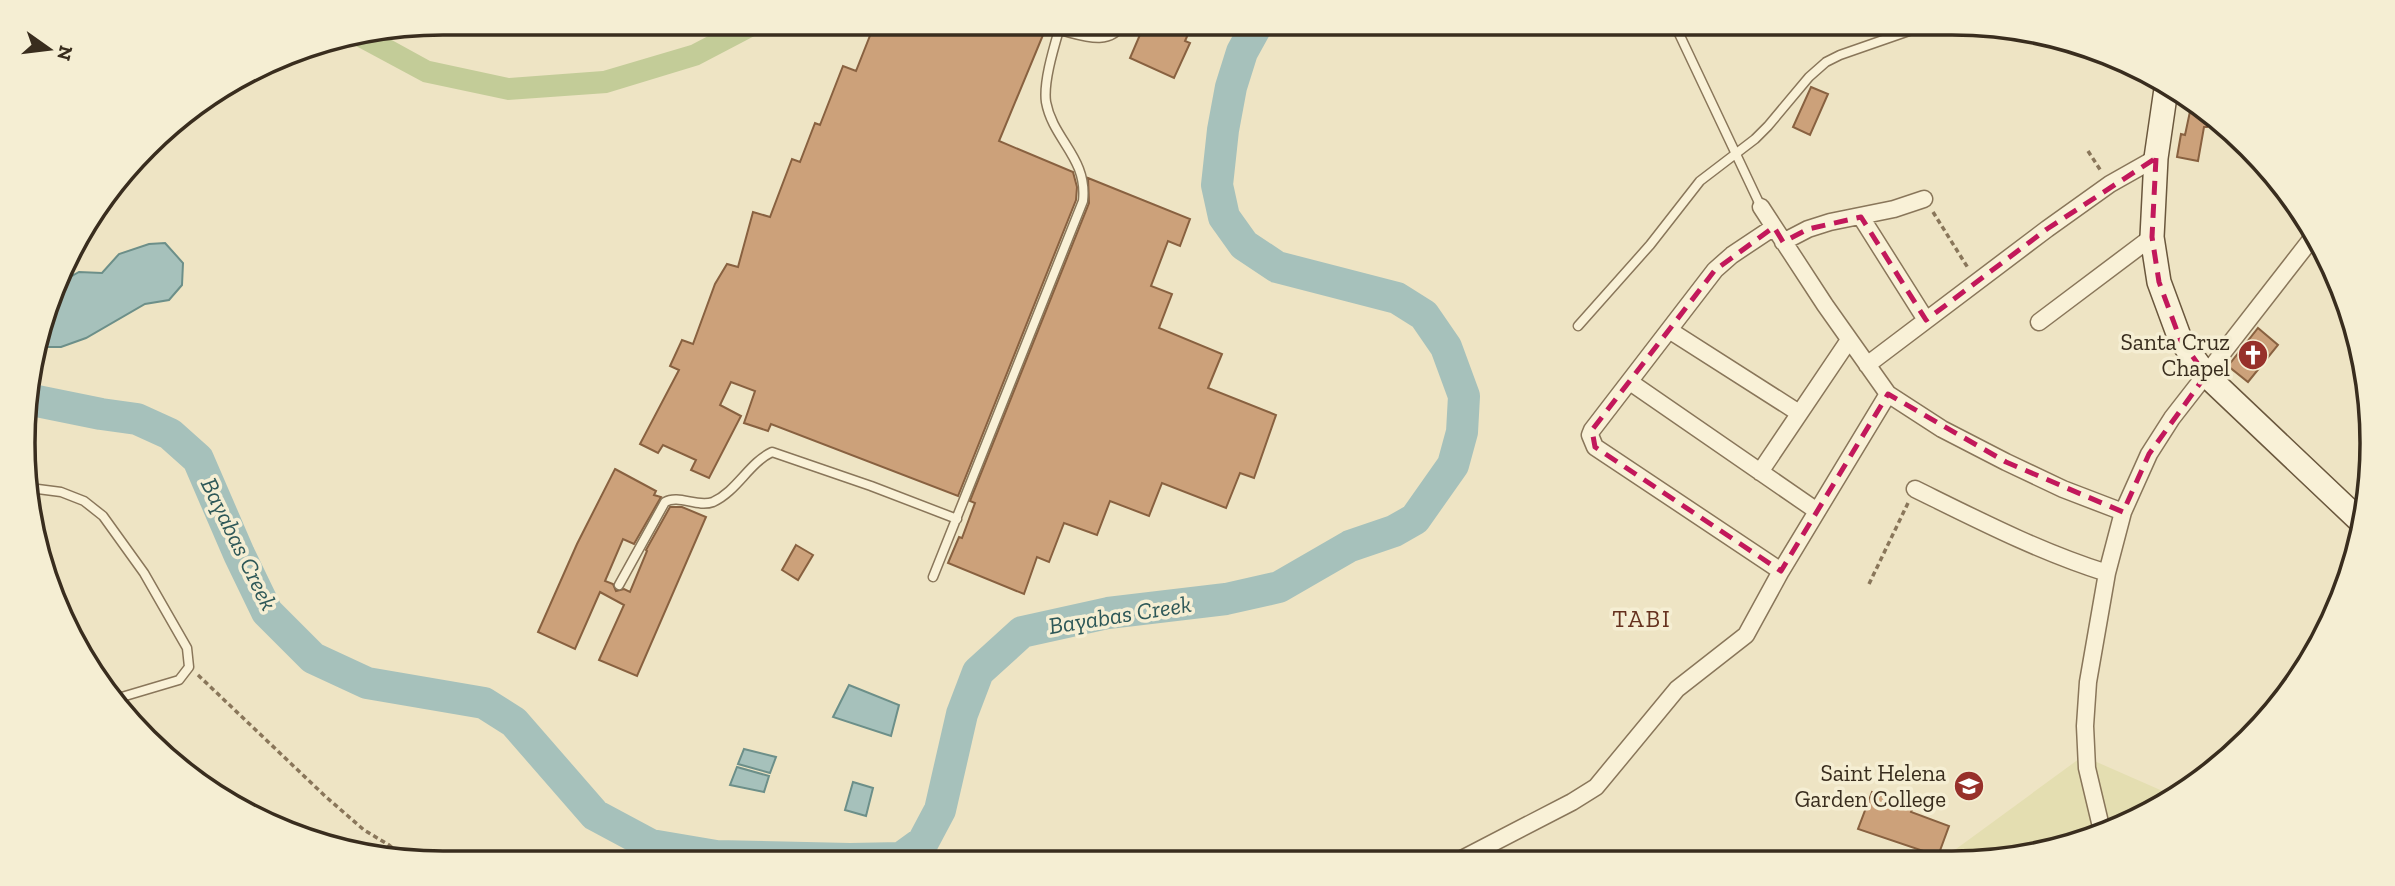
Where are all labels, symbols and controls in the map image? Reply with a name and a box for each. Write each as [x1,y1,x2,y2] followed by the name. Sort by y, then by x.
[14,14,84,84] north arrow
[52,43,78,63] text: N
[2120,328,2230,382] place label: Santa Cruz Chapel
[2236,338,2270,372] church icon: Santa Cruz Chapel
[195,473,284,615] water label: Bayabas Creek
[1047,589,1194,640] water label: Bayabas Creek
[1612,604,1672,633] district label: TABI
[1794,759,1946,813] place label: Saint Helena Garden College
[1952,769,1986,803] school or university icon: Saint Helena Garden College

